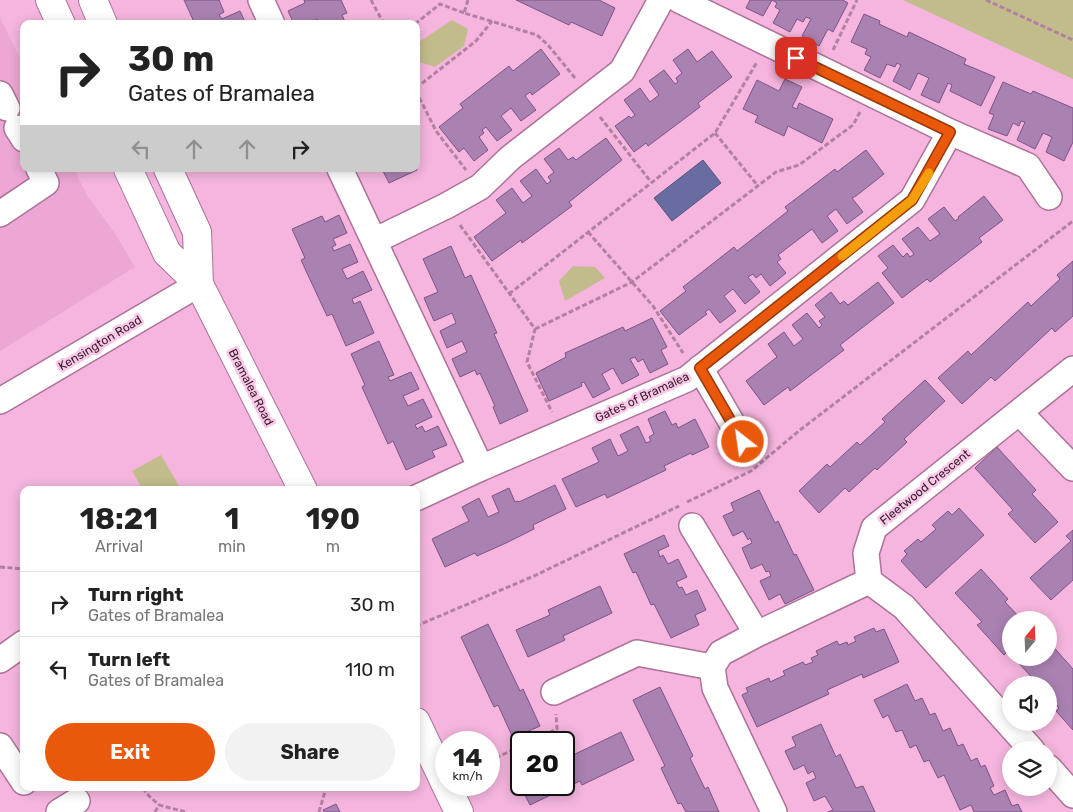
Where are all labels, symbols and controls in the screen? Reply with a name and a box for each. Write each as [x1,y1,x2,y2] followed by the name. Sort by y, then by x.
[775,37,817,79] pin
[128,38,214,80] text: 30 m
[45,40,110,105] icon: right
[782,44,810,72] icon: arrive
[128,80,315,107] text: Gates of Bramalea
[127,135,155,163] icon: left
[180,135,208,163] icon: ahead
[233,135,261,163] icon: ahead
[286,135,314,163] icon: right
[56,313,144,373] street label: Kensington Road
[226,346,276,428] street label: Bramalea Road
[593,369,691,425] street label: Gates of Bramalea
[716,415,768,467] position arrow
[877,446,973,528] street label: Fleetwood Crescent
[80,501,158,537] text: 18:21
[224,501,239,537] text: 1
[306,501,360,537] text: 190
[95,537,143,556] text: Arrival
[218,537,246,556] text: min
[326,537,340,556] text: m
[88,583,183,606] text: Turn right
[45,590,73,618] icon: right
[350,593,395,616] text: 30 m
[88,606,224,625] text: Gates of Bramalea
[1002,611,1058,666] north arrow
[1002,611,1057,796] map controls
[88,648,170,671] text: Turn left
[45,655,73,683] icon: left
[345,658,395,681] text: 110 m
[88,671,224,690] text: Gates of Bramalea
[1002,676,1057,731] button: sound
[45,723,215,781] button: Exit
[225,723,395,781] button: Share
[510,731,575,796] speed limit sign: 20
[1002,741,1057,796] button: layers
[453,743,482,772] text: 14
[453,769,482,783] text: km/h

